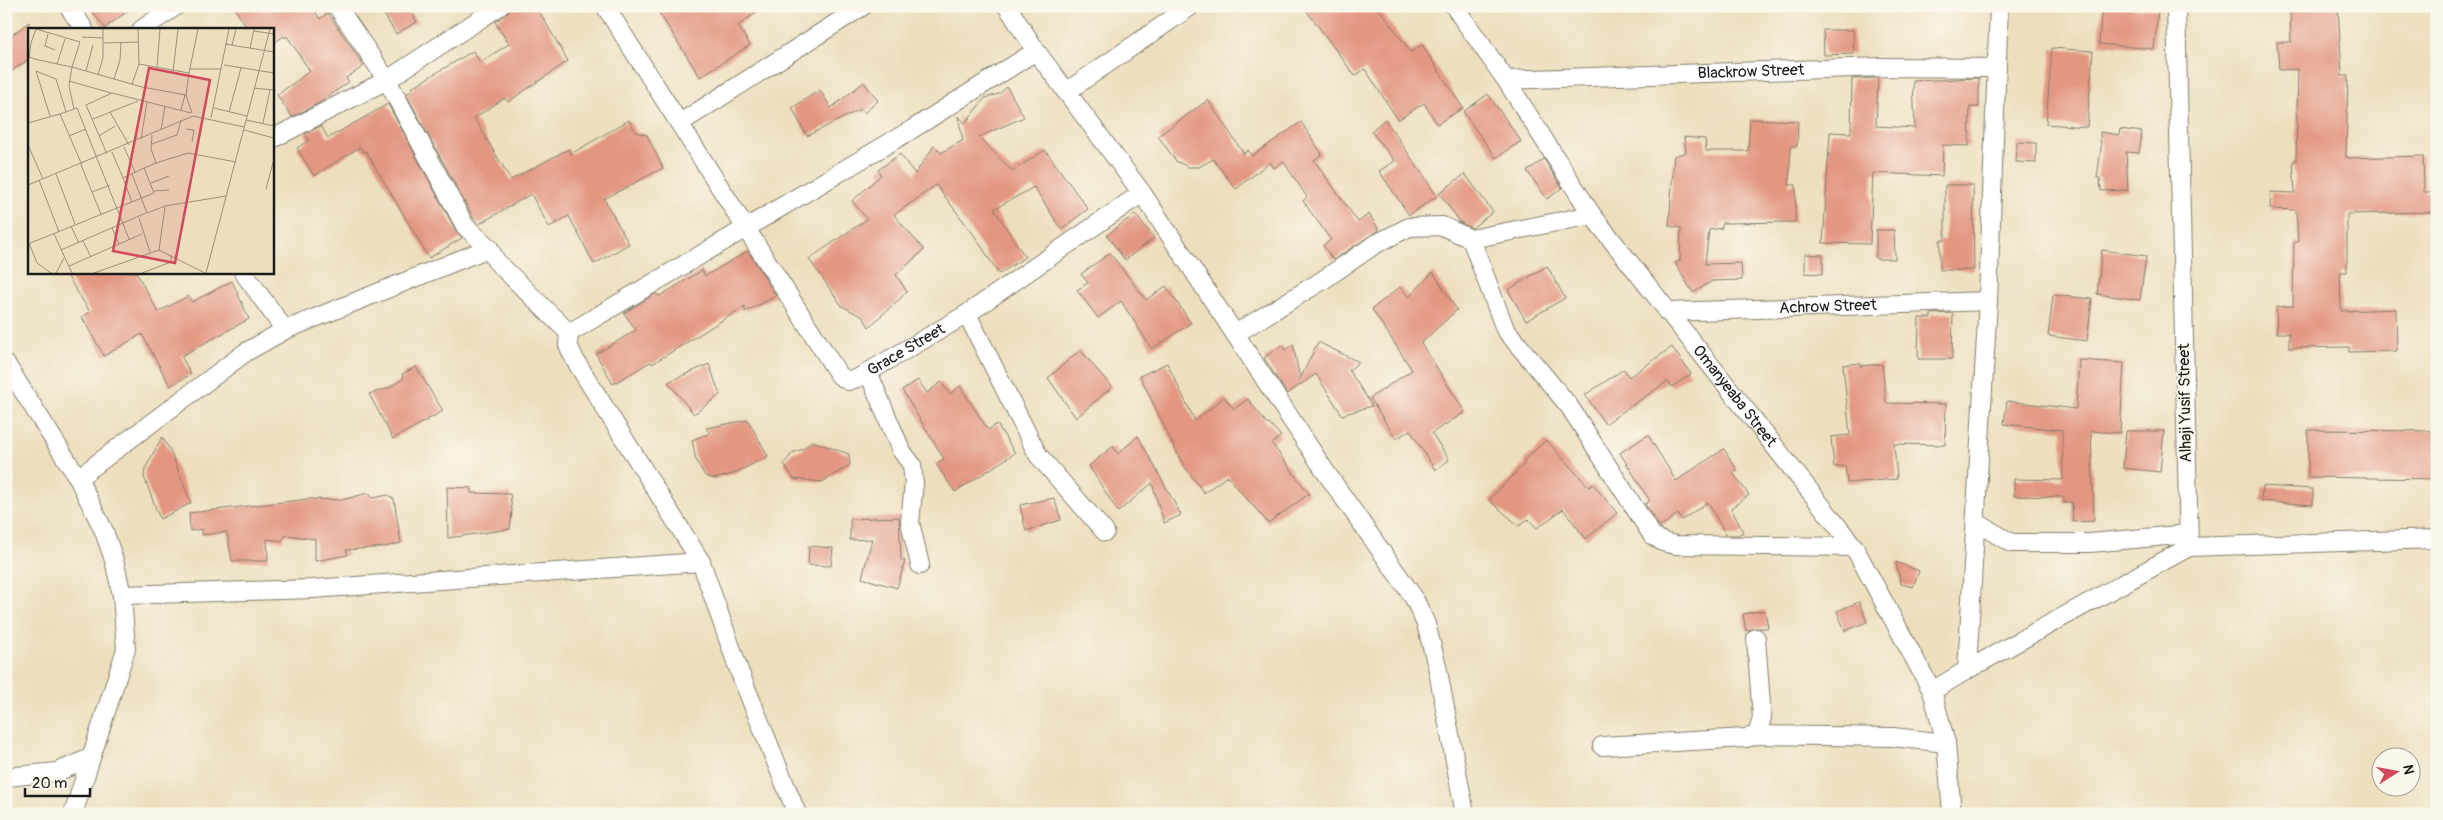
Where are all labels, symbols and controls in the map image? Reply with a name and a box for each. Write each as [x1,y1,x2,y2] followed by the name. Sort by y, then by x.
[28,28,274,274] inset map
[1697,60,1805,83] street label: Blackrow Street
[1779,295,1878,318] street label: Achrow Street
[864,319,949,380] street label: Grace Street
[1688,341,1782,451] street label: Omanyeaba Street
[2174,343,2196,463] street label: Alhaji Yusif Street
[2370,748,2420,798] north arrow
[2399,763,2418,776] text: N
[25,765,90,797] scale bar
[32,774,67,793] text: 20 m

